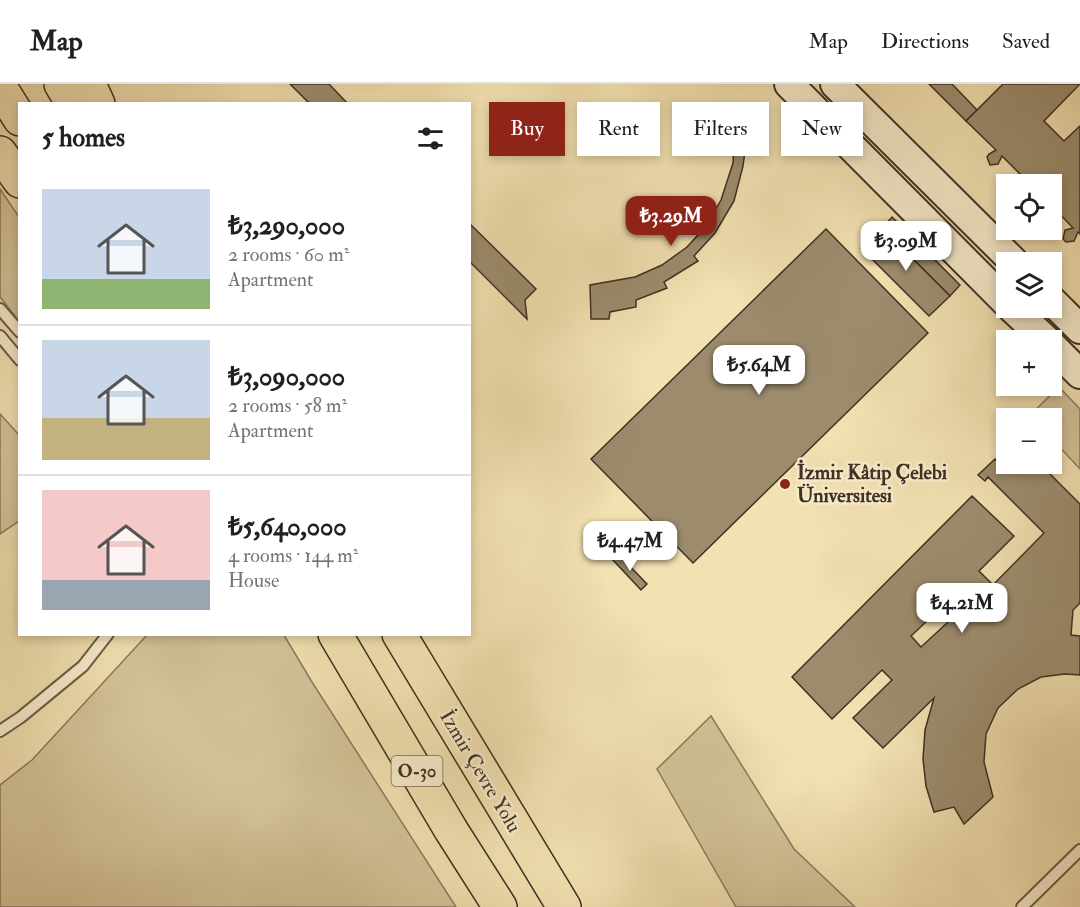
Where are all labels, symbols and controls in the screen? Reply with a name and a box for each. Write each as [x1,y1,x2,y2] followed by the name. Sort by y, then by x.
[30,24,83,59] text: Map
[808,28,848,55] text: Map
[881,28,969,55] text: Directions
[1002,28,1050,55] text: Saved
[489,102,565,156] chip: Buy
[577,102,660,156] chip: Rent
[672,102,769,156] chip: Filters
[781,102,863,156] chip: New
[42,122,125,154] text: 5 homes
[414,122,447,155] icon: filters
[996,174,1062,474] map controls
[996,174,1062,240] button: locate
[622,196,720,247] pin: ₺3.29M
[640,203,702,228] text: ₺3.29M
[228,210,345,242] text: ₺3,290,000
[90,213,162,285] icon: home
[857,221,955,272] pin: ₺3.09M
[875,228,937,253] text: ₺3.09M
[228,242,349,267] text: 2 rooms · 60 m²
[996,252,1062,318] button: layers
[228,267,313,292] text: Apartment
[996,330,1062,396] button: +
[710,345,808,396] pin: ₺5.64M
[727,352,791,377] text: ₺5.64M
[228,361,345,393] text: ₺3,090,000
[90,364,162,436] icon: home
[228,393,347,418] text: 2 rooms · 58 m²
[996,408,1062,474] button: −
[228,418,313,443] text: Apartment
[797,459,948,508] place label: İzmir Kâtip Çelebi Üniversitesi
[778,477,792,491] marker: İzmir Kâtip Çelebi Üniversitesi
[228,511,347,543] text: ₺5,640,000
[90,514,162,586] icon: home
[581,521,679,572] pin: ₺4.47M
[597,528,663,553] text: ₺4.47M
[228,543,358,568] text: 4 rooms · 144 m²
[228,568,279,593] text: House
[913,583,1011,634] pin: ₺4.21M
[930,590,994,615] text: ₺4.21M
[434,705,527,837] street label: İzmir Çevre Yolu
[392,756,442,786] road number: O-30

